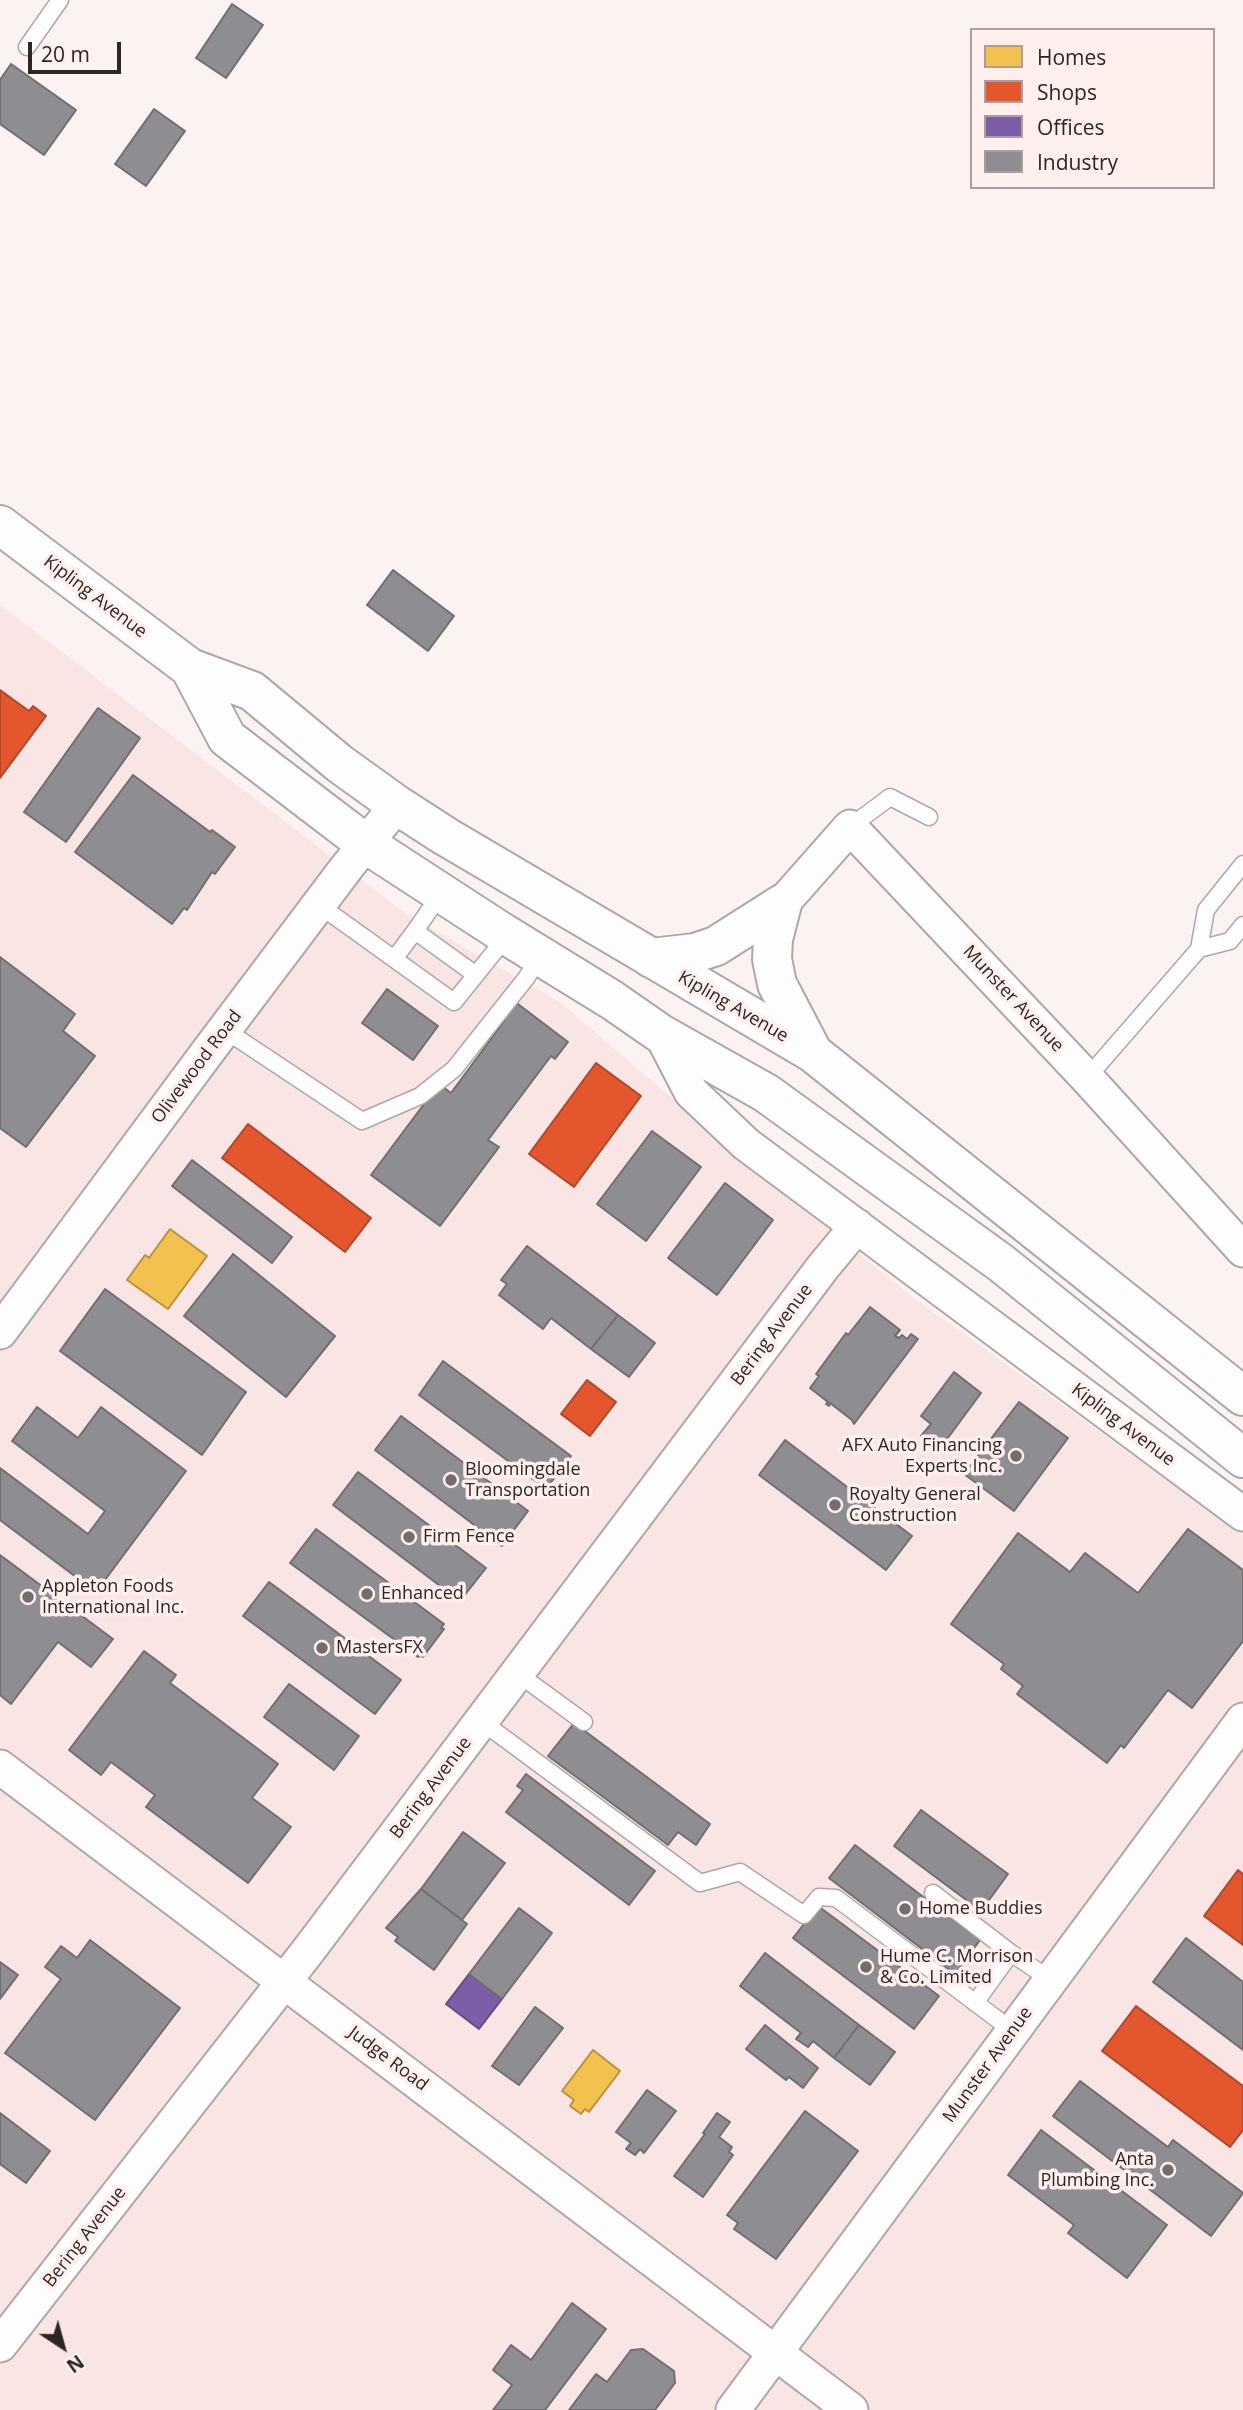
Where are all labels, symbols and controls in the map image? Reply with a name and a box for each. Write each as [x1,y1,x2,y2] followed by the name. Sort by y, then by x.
[32,28,124,72] scale bar
[970,28,1215,189] legend
[41,40,90,68] text: 20 m
[1037,43,1106,71] text: Homes
[1037,78,1097,106] text: Shops
[1037,113,1105,141] text: Offices
[1037,148,1118,176] text: Industry
[39,551,151,643] street label: Kipling Avenue
[958,941,1068,1057] street label: Munster Avenue
[674,967,792,1047] street label: Kipling Avenue
[147,1006,247,1128] street label: Olivewood Road
[727,1280,817,1390] street label: Bering Avenue
[1067,1379,1179,1471] street label: Kipling Avenue
[842,1435,1002,1478] place label: AFX Auto Financing Experts Inc.
[1008,1448,1024,1464] marker: AFX Auto Financing Experts Inc.
[465,1459,590,1502] place label: Bloomingdale Transportation
[443,1472,459,1488] marker: Bloomingdale Transportation
[849,1484,981,1526] place label: Royalty General Construction
[827,1497,843,1513] marker: Royalty General Construction
[423,1526,515,1548] place label: Firm Fence
[401,1529,417,1545] marker: Firm Fence
[42,1576,184,1618] place label: Appleton Foods International Inc.
[381,1583,464,1605] place label: Enhanced
[359,1586,375,1602] marker: Enhanced
[20,1589,36,1605] marker: Appleton Foods International Inc.
[336,1637,423,1659] place label: MastersFX
[314,1640,330,1656] marker: MastersFX
[386,1733,476,1843] street label: Bering Avenue
[919,1898,1042,1920] place label: Home Buddies
[897,1901,913,1917] marker: Home Buddies
[880,1946,1033,1988] place label: Hume C. Morrison & Co. Limited
[858,1959,874,1975] marker: Hume C. Morrison & Co. Limited
[939,2003,1037,2127] street label: Munster Avenue
[344,2022,432,2096] street label: Judge Road
[1040,2149,1154,2192] place label: Anta Plumbing Inc.
[1160,2162,1176,2178] marker: Anta Plumbing Inc.
[39,2182,131,2292] street label: Bering Avenue
[28,2312,98,2382] north arrow
[61,2349,89,2379] text: N

